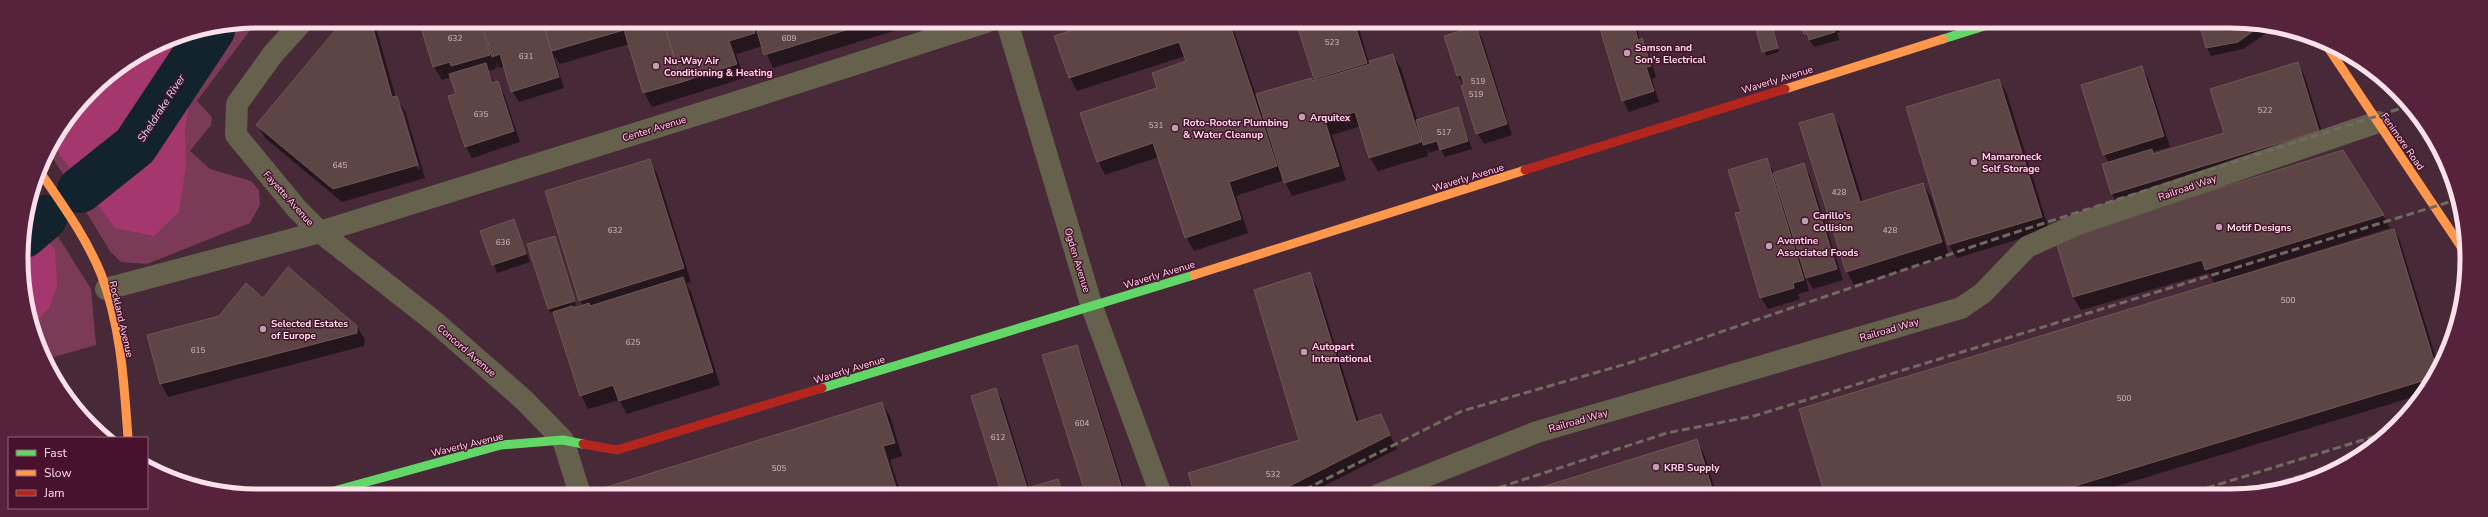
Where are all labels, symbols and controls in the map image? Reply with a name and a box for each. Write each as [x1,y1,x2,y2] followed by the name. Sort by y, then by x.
[448,33,462,44] house number: 632
[782,33,796,44] house number: 609
[1325,37,1339,48] house number: 523
[1635,41,1707,67] place label: Samson and Son's Electrical
[1622,48,1632,58] marker: Samson and Son's Electrical
[519,51,533,62] house number: 631
[664,54,773,80] place label: Nu-Way Air Conditioning & Heating
[651,61,661,71] marker: Nu-Way Air Conditioning & Heating
[1740,62,1815,98] street label: Waverly Avenue
[134,71,189,145] water label: Sheldrake River
[1471,76,1485,87] house number: 519
[1469,89,1483,100] house number: 519
[2258,105,2272,116] house number: 522
[474,109,488,120] house number: 635
[2377,110,2427,173] street label: Fenimore Road
[1310,111,1351,125] place label: Arquitex
[1297,112,1307,122] marker: Arquitex
[621,113,688,145] street label: Center Avenue
[1183,116,1288,142] place label: Roto-Rooter Plumbing & Water Cleanup
[1149,120,1163,131] house number: 531
[1170,123,1180,133] marker: Roto-Rooter Plumbing & Water Cleanup
[1437,127,1451,138] house number: 517
[1982,150,2042,176] place label: Mamaroneck Self Storage
[1969,157,1979,167] marker: Mamaroneck Self Storage
[333,160,347,171] house number: 645
[1431,160,1506,196] street label: Waverly Avenue
[260,168,317,229] street label: Fayette Avenue
[2156,171,2219,204] street label: Railroad Way
[1832,187,1846,198] house number: 428
[1813,209,1853,235] place label: Carillo's Collision
[1800,216,1810,226] marker: Carillo's Collision
[2227,221,2291,235] place label: Motif Designs
[2214,222,2224,232] marker: Motif Designs
[608,225,622,236] house number: 632
[1883,225,1897,236] house number: 428
[1061,226,1094,294] street label: Ogden Avenue
[1777,234,1858,260] place label: Aventine Associated Foods
[496,237,510,248] house number: 636
[1764,241,1774,251] marker: Aventine Associated Foods
[1122,257,1197,293] street label: Waverly Avenue
[105,280,137,359] street label: Rockland Avenue
[2281,295,2295,306] house number: 500
[1858,315,1921,345] street label: Railroad Way
[271,317,348,343] place label: Selected Estates of Europe
[434,321,499,380] street label: Concord Avenue
[258,324,268,334] marker: Selected Estates of Europe
[626,337,640,348] house number: 625
[1312,340,1373,366] place label: Autopart International
[191,345,205,356] house number: 615
[1299,347,1309,357] marker: Autopart International
[812,352,887,388] street label: Waverly Avenue
[2117,393,2131,404] house number: 500
[1547,406,1610,436] street label: Railroad Way
[1075,418,1089,429] house number: 604
[430,429,505,461] street label: Waverly Avenue
[991,432,1005,443] house number: 612
[8,437,148,509] legend
[44,445,67,461] text: Fast
[1664,461,1720,475] place label: KRB Supply
[1651,462,1661,472] marker: KRB Supply
[772,463,786,474] house number: 505
[44,465,72,481] text: Slow
[1266,469,1280,480] house number: 532
[43,485,65,501] text: Jam

